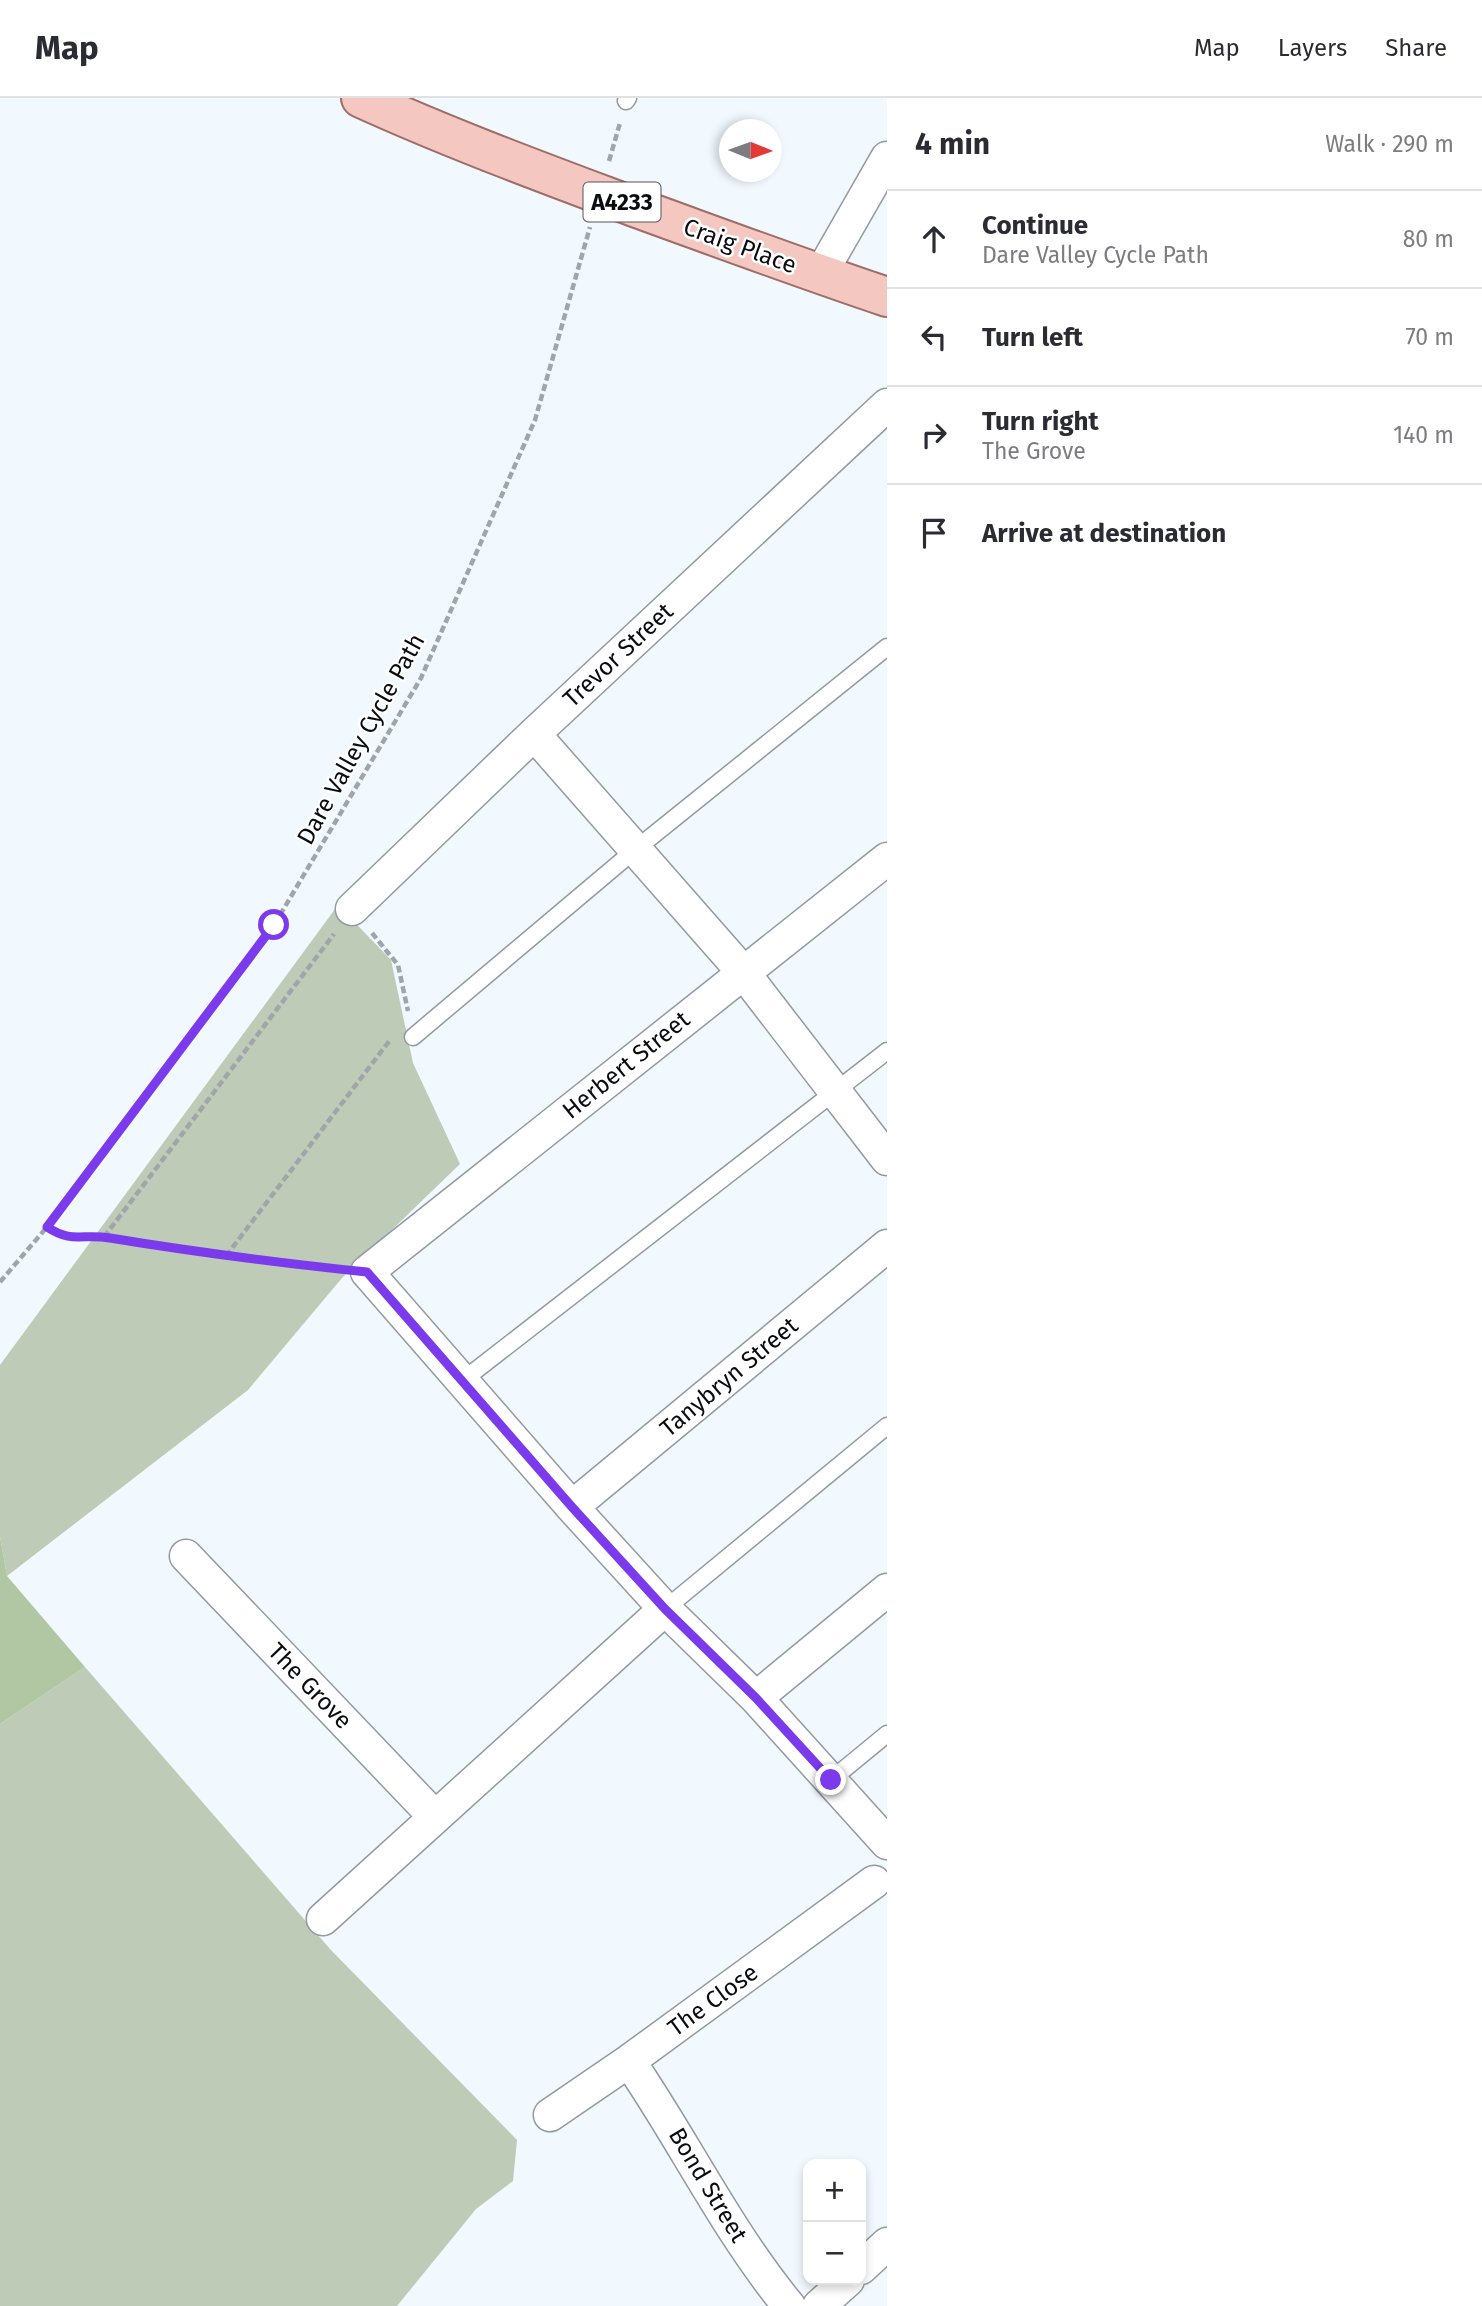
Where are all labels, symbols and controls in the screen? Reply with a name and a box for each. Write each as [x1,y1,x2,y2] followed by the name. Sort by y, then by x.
[35,28,99,68] text: Map
[1194,34,1240,62] text: Map
[1278,34,1347,62] text: Layers
[1385,34,1447,62] text: Share
[719,119,782,182] north arrow
[915,126,990,162] text: 4 min
[1325,130,1454,158] text: Walk · 290 m
[584,183,660,222] road number: A4233
[982,210,1088,241] text: Continue
[680,213,800,279] street label: Craig Place
[915,220,953,258] icon: ahead
[1403,225,1454,253] text: 80 m
[982,241,1209,269] text: Dare Valley Cycle Path
[915,318,953,356] icon: left
[982,322,1083,353] text: Turn left
[1405,323,1454,351] text: 70 m
[982,406,1099,437] text: Turn right
[915,416,953,454] icon: right
[1393,421,1454,449] text: 140 m
[982,437,1086,465] text: The Grove
[915,514,953,552] icon: arrive
[982,518,1226,549] text: Arrive at destination
[557,597,679,713] street label: Trevor Street
[291,629,431,849] street label: Dare Valley Cycle Path
[258,909,289,940] route start
[557,1005,695,1125] street label: Herbert Street
[655,1311,804,1443] street label: Tanybryn Street
[262,1637,358,1735] street label: The Grove
[815,1764,846,1795] route end
[663,1958,763,2042] street label: The Close
[663,2123,753,2248] street label: Bond Street
[803,2159,866,2285] map controls
[803,2159,866,2222] button: +
[803,2222,866,2285] button: −

